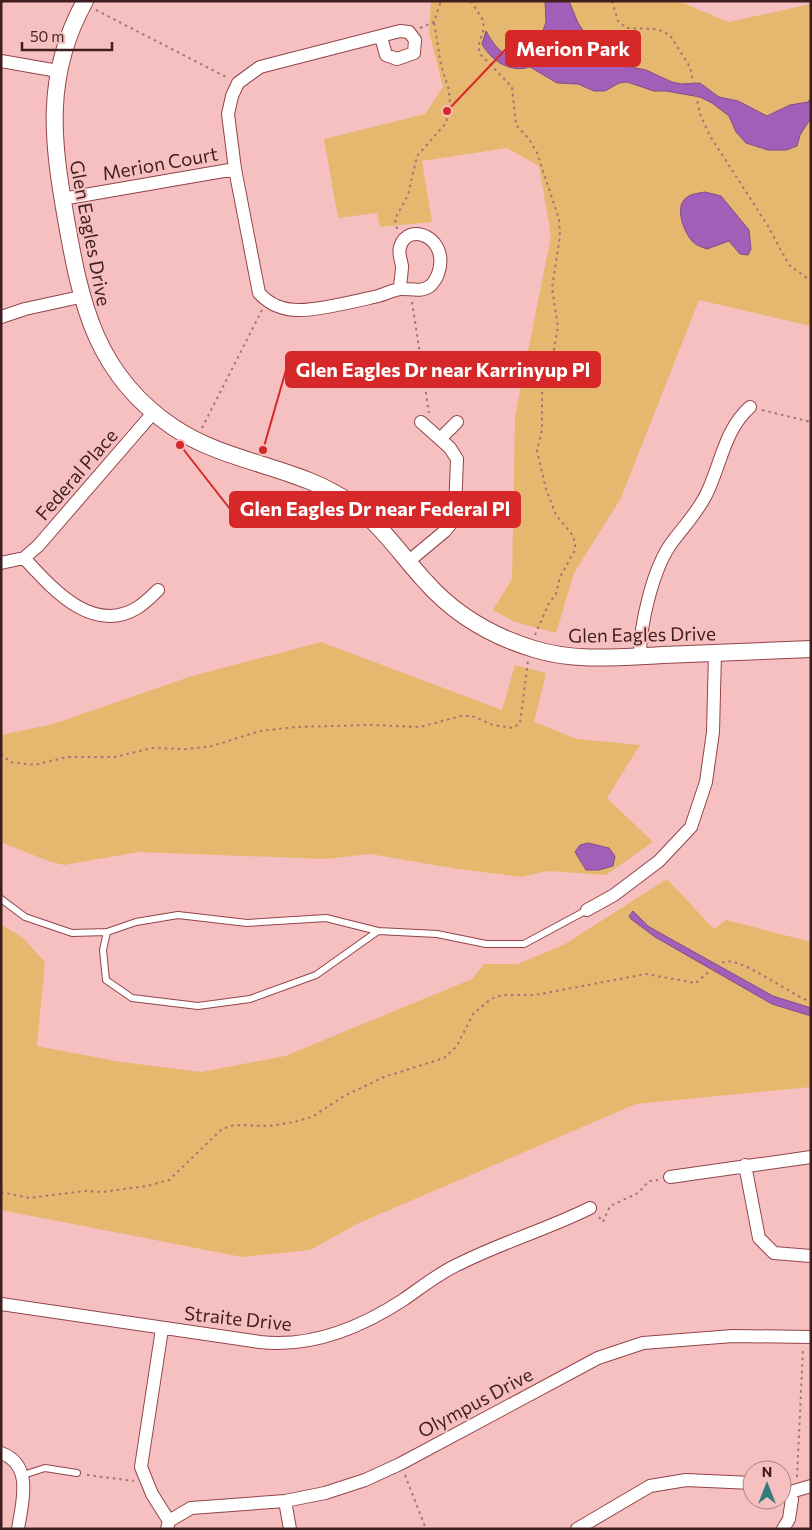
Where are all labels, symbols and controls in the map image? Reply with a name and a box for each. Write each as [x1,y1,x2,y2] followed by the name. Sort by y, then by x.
[22,20,112,52] scale bar
[30,27,64,45] text: 50 m
[506,31,640,66] callout: Merion Park
[516,36,631,60] text: Merion Park
[100,141,220,184] street label: Merion Court
[66,158,116,308] street label: Glen Eagles Drive
[286,352,600,387] callout: Glen Eagles Dr near Karrinyup Pl
[296,357,590,381] text: Glen Eagles Dr near Karrinyup Pl
[30,424,122,524] street label: Federal Place
[230,492,520,527] callout: Glen Eagles Dr near Federal Pl
[240,496,510,520] text: Glen Eagles Dr near Federal Pl
[568,621,716,647] street label: Glen Eagles Drive
[183,1301,293,1335] street label: Straite Drive
[414,1362,536,1442] street label: Olympus Drive
[742,1460,792,1510] north arrow
[762,1463,772,1480] text: N

